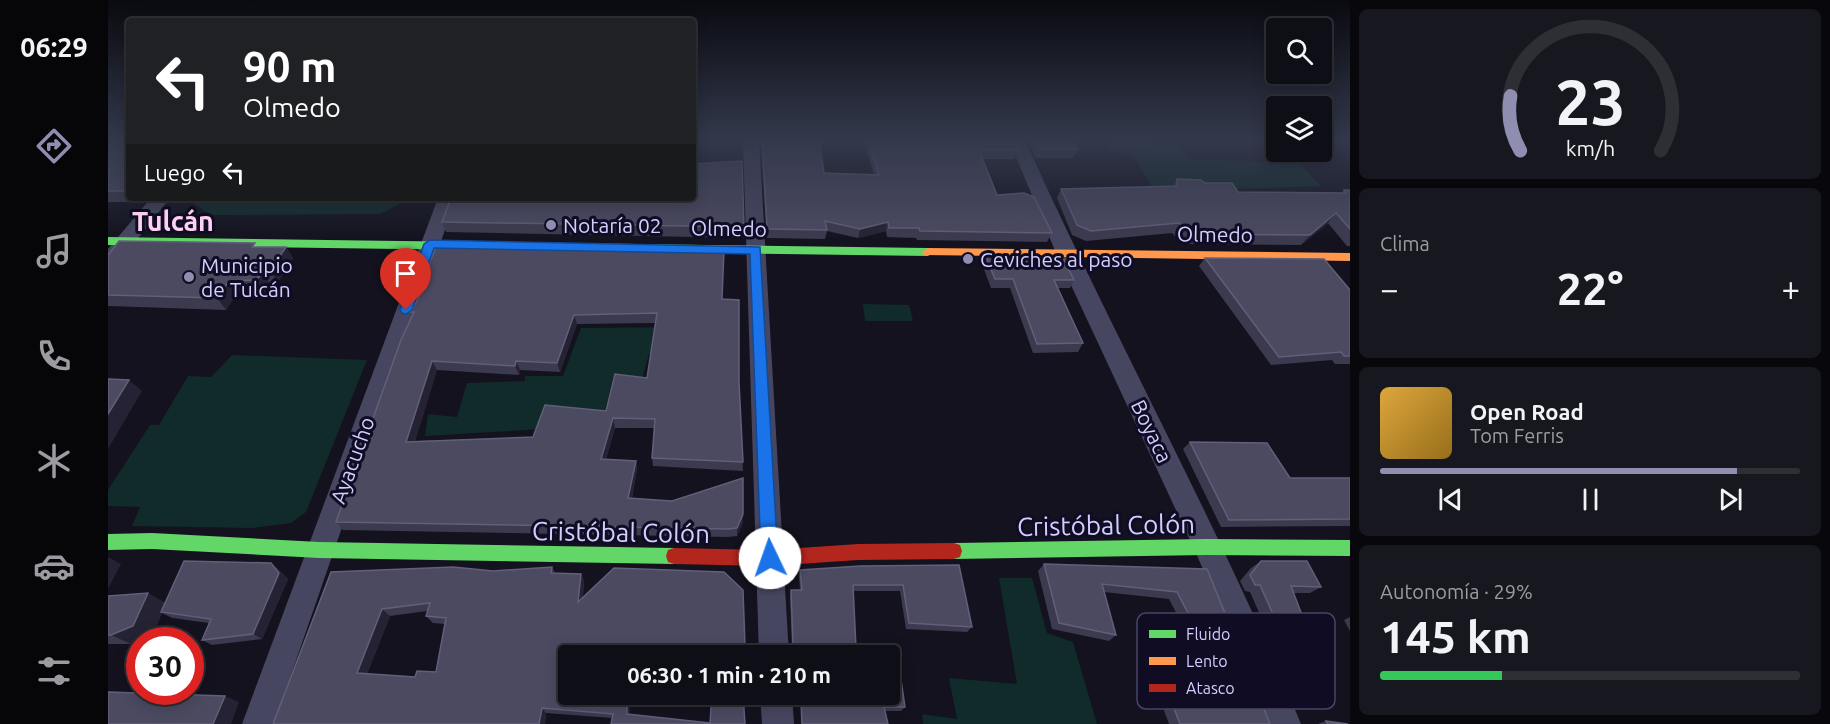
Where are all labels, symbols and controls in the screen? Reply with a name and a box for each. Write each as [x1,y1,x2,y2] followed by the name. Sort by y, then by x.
[1266,18,1332,162] map controls
[1266,18,1332,84] button: search
[20,32,88,62] text: 06:29
[144,42,222,120] icon: left
[243,43,337,90] text: 90 m
[1555,67,1625,137] text: 23
[243,92,341,122] text: Olmedo
[1266,96,1332,162] button: layers
[33,125,75,167] icon: directions
[1565,136,1615,160] text: km/h
[217,156,250,189] icon: left
[144,160,205,185] text: Luego
[132,206,214,236] district label: Tulcán
[563,213,662,237] place label: Notaría 02
[691,215,767,241] street label: Olmedo
[544,218,558,232] marker: Notaría 02
[1177,221,1253,247] street label: Olmedo
[33,230,75,272] icon: music
[1380,232,1430,255] text: Clima
[980,247,1133,271] place label: Ceviches al paso
[380,248,431,310] pin
[961,252,975,266] marker: Ceviches al paso
[201,253,293,301] place label: Municipio de Tulcán
[389,257,422,290] icon: arrive
[1557,263,1623,314] text: 22°
[182,270,196,284] marker: Municipio de Tulcán
[1380,270,1399,307] text: −
[1781,270,1800,307] text: +
[33,335,75,377] icon: phone
[1127,396,1177,466] street label: Boyaca
[1470,399,1584,424] text: Open Road
[325,413,379,507] street label: Ayacucho
[1470,424,1564,447] text: Tom Ferris
[33,440,75,482] icon: climate
[1434,483,1467,516] icon: previous
[1574,483,1607,516] icon: pause
[1714,483,1747,516] icon: next
[1017,509,1195,541] street label: Cristóbal Colón
[532,516,710,548] street label: Cristóbal Colón
[738,526,802,590] position arrow
[33,545,75,587] icon: car
[1380,580,1533,603] text: Autonomía · 29%
[1380,611,1531,662] text: 145 km
[1137,613,1335,709] legend
[1186,625,1230,643] text: Fluido
[126,627,204,705] speed limit sign: 30
[33,650,75,692] icon: filters
[1186,652,1228,670] text: Lento
[627,662,831,687] text: 06:30 · 1 min · 210 m
[1186,679,1235,697] text: Atasco

